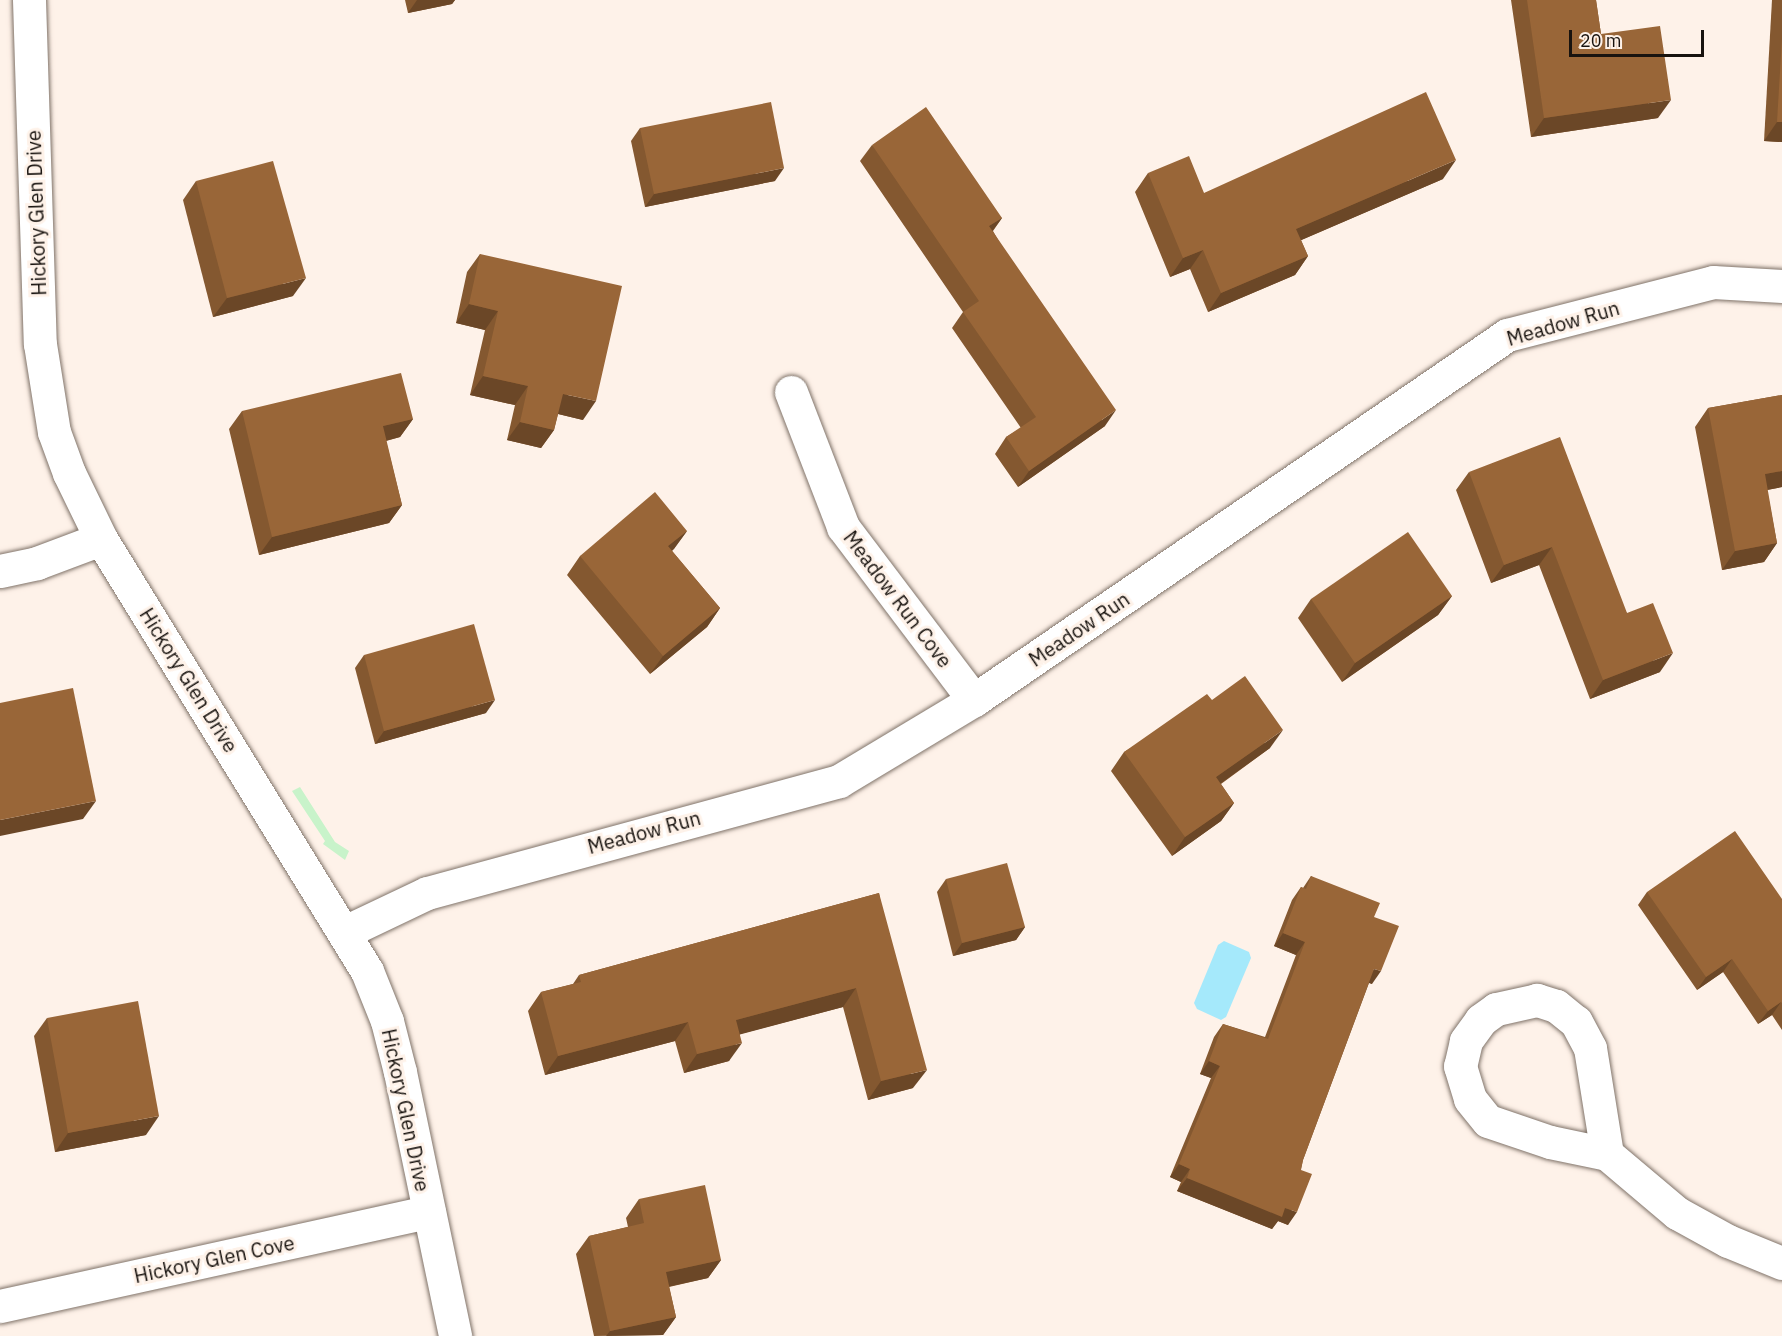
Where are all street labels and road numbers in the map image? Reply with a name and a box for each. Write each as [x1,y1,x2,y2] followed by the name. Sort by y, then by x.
[21,130,51,296] street label: Hickory Glen Drive
[1504,295,1622,351] street label: Meadow Run
[839,526,957,672] street label: Meadow Run Cove
[1024,587,1134,671] street label: Meadow Run
[135,603,243,757] street label: Hickory Glen Drive
[585,805,703,859] street label: Meadow Run
[377,1026,435,1194] street label: Hickory Glen Drive
[132,1230,296,1288] street label: Hickory Glen Cove

